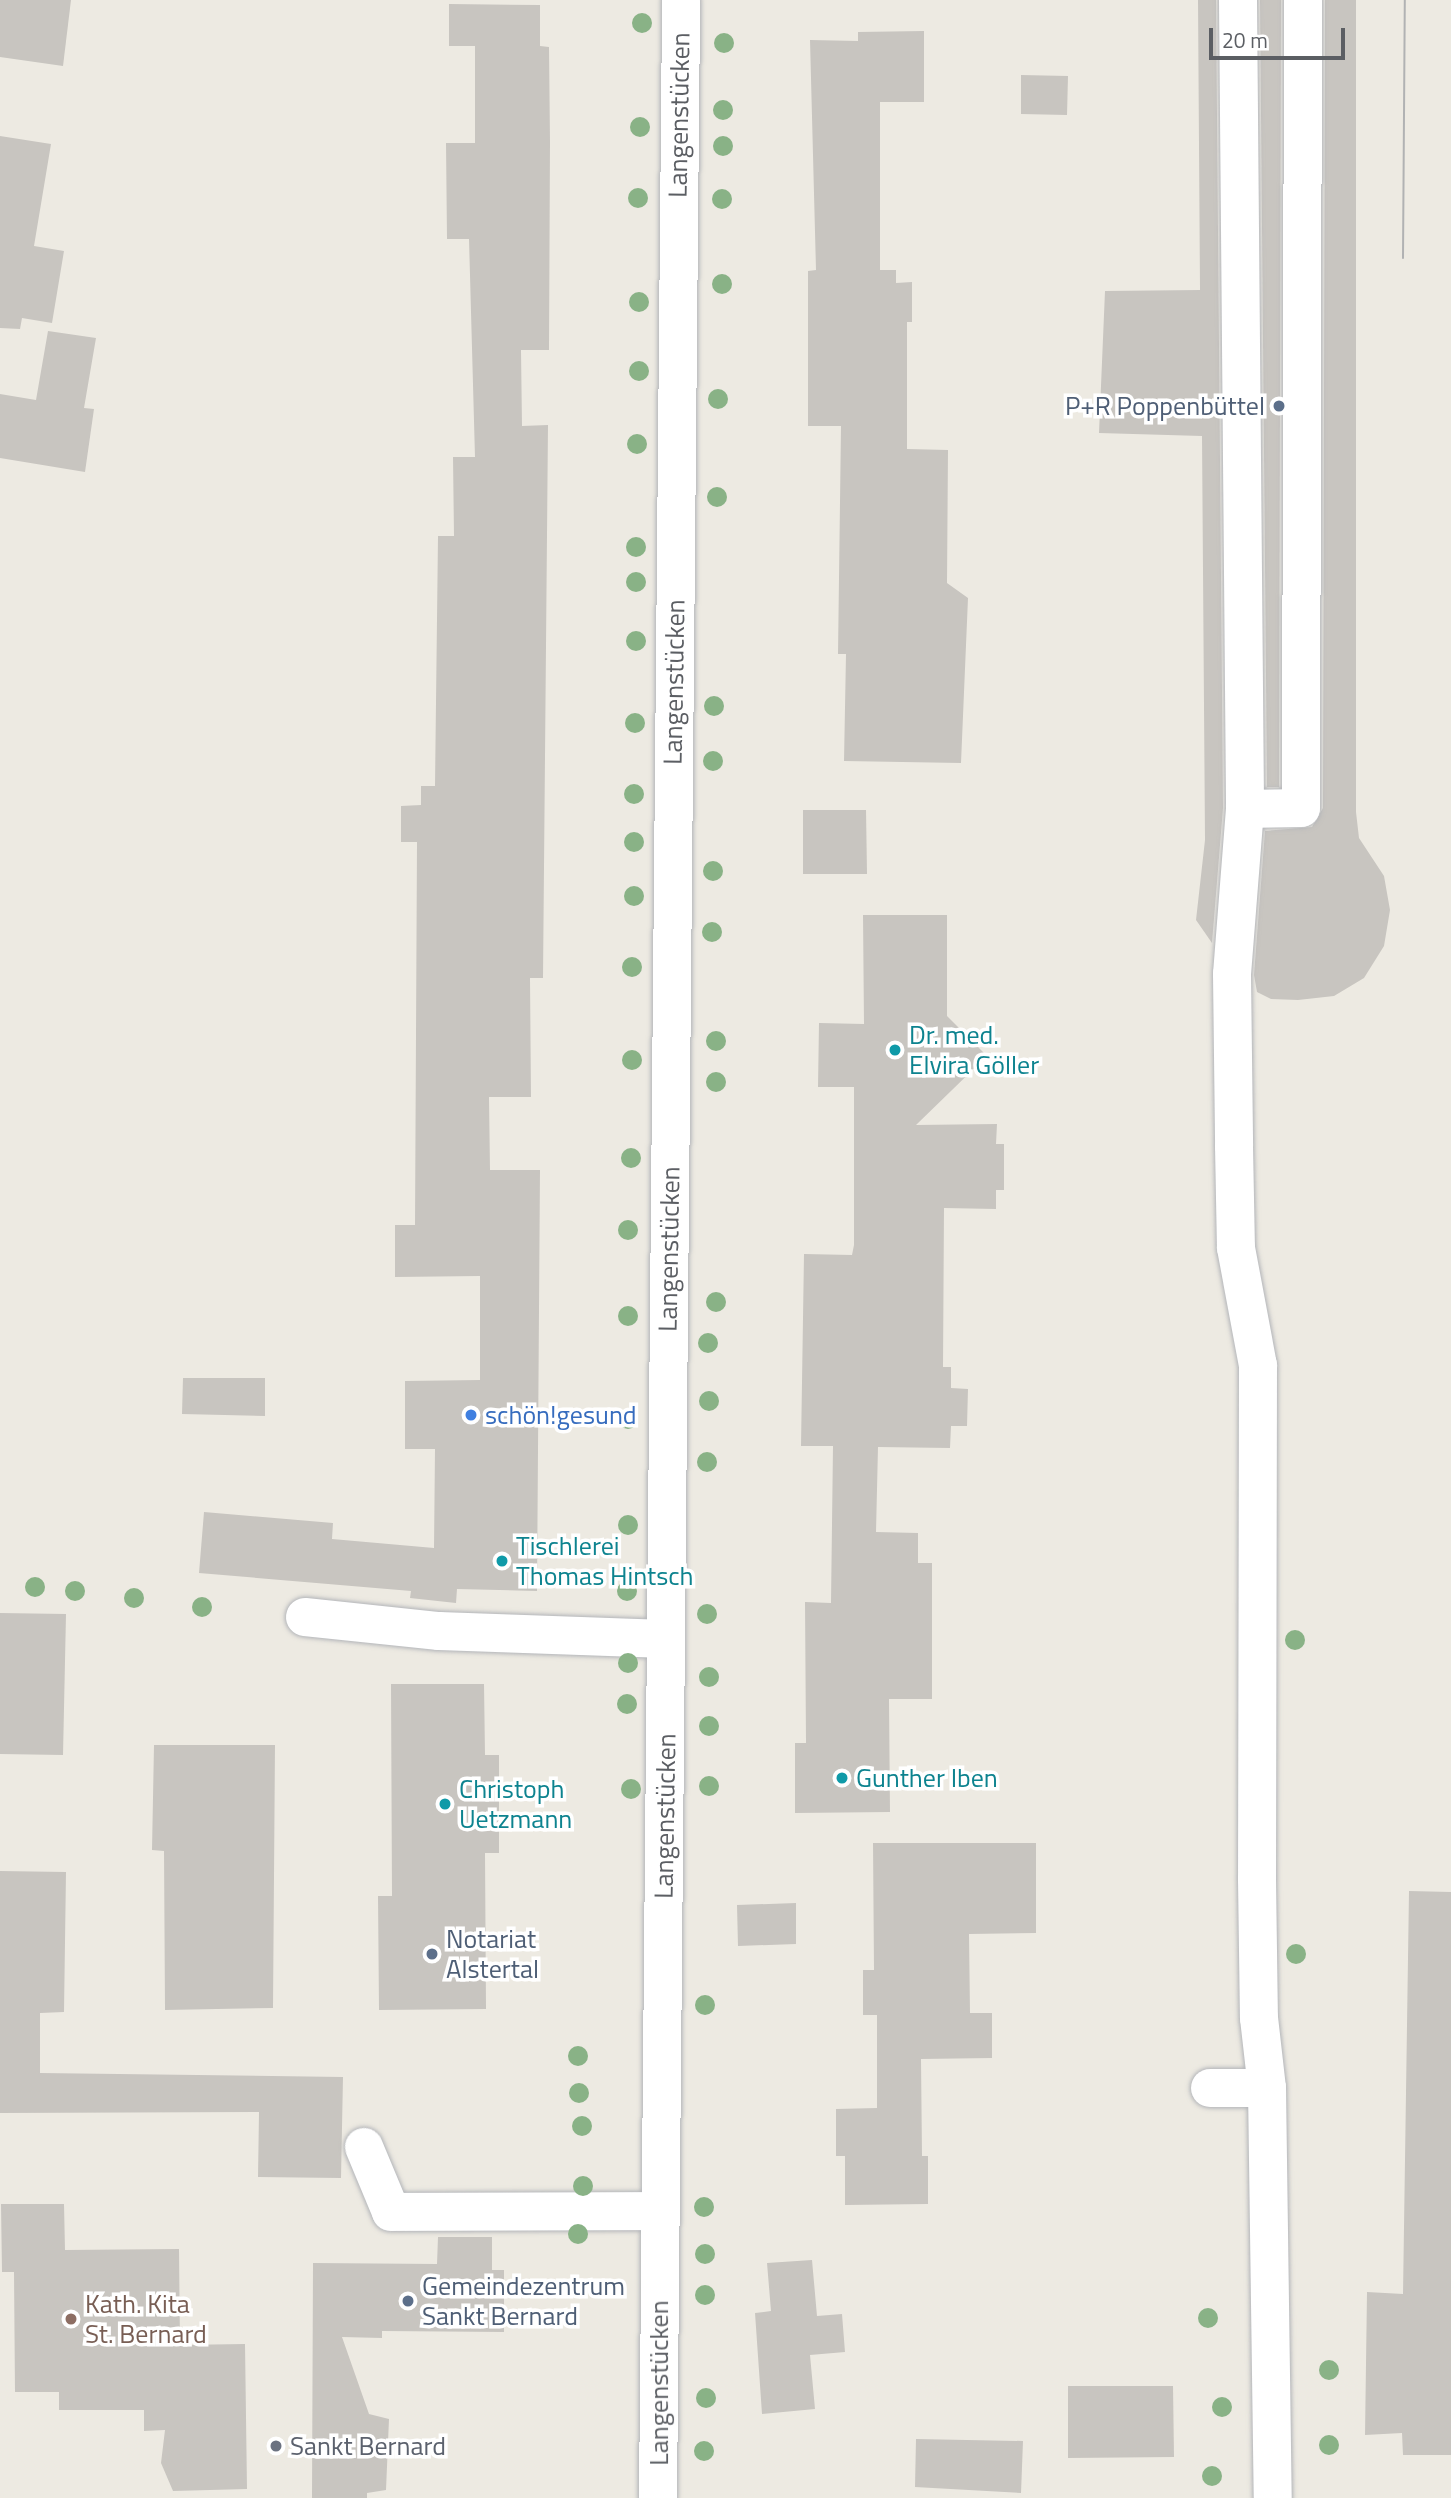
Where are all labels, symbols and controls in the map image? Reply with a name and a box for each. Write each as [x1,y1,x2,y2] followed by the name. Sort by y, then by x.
[1213,14,1350,58] scale bar
[1222,24,1268,56] text: 20 m
[662,32,696,198] street label: Langenstücken
[1065,390,1265,422] place label: P+R Poppenbüttel
[1271,398,1287,414] marker: P+R Poppenbüttel
[657,599,691,765] street label: Langenstücken
[909,1019,1039,1080] place label: Dr. med. Elvira Göller
[887,1042,903,1058] marker: Dr. med. Elvira Göller
[652,1166,686,1332] street label: Langenstücken
[485,1399,637,1431] place label: schön!gesund
[463,1407,479,1423] marker: schön!gesund
[516,1530,694,1592] place label: Tischlerei Thomas Hintsch
[494,1553,510,1569] marker: Tischlerei Thomas Hintsch
[648,1733,682,1899] street label: Langenstücken
[856,1762,998,1794] place label: Gunther Iben
[834,1770,850,1786] marker: Gunther Iben
[459,1773,572,1834] place label: Christoph Uetzmann
[437,1796,453,1812] marker: Christoph Uetzmann
[446,1923,539,1984] place label: Notariat Alstertal
[424,1946,440,1962] marker: Notariat Alstertal
[422,2270,625,2332] place label: Gemeindezentrum Sankt Bernard
[85,2288,207,2350] place label: Kath. Kita St. Bernard
[400,2293,416,2309] marker: Gemeindezentrum Sankt Bernard
[643,2300,675,2466] street label: Langenstücken
[63,2311,79,2327] marker: Kath. Kita St. Bernard
[290,2430,446,2462] place label: Sankt Bernard
[268,2438,284,2454] marker: Sankt Bernard

